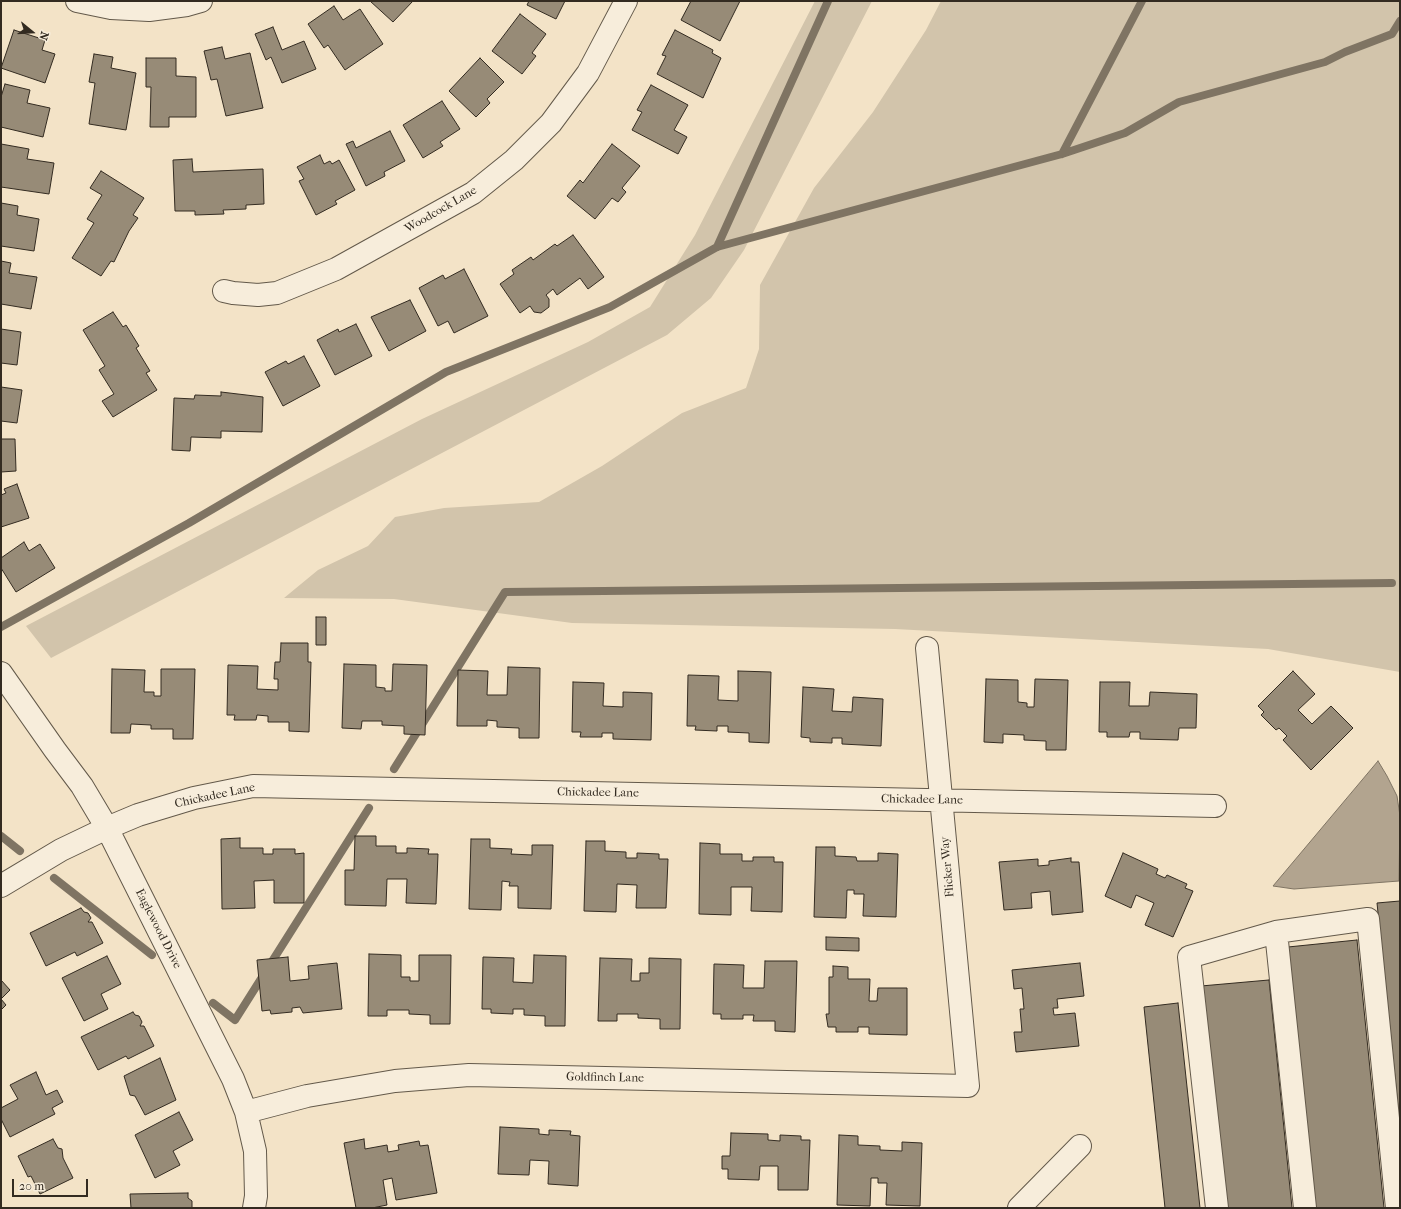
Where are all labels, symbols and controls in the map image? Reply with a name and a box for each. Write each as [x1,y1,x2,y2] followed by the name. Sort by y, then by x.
[12,12,52,52] north arrow
[36,30,51,42] text: N
[402,184,480,236] street label: Woodcock Lane
[173,780,257,812] street label: Chickadee Lane
[557,785,639,801] street label: Chickadee Lane
[881,792,963,808] street label: Chickadee Lane
[938,836,958,898] street label: Flicker Way
[132,887,184,971] street label: Eaglewood Drive
[566,1070,644,1086] street label: Goldfinch Lane
[14,1171,90,1197] scale bar
[19,1179,44,1193] text: 20 m

